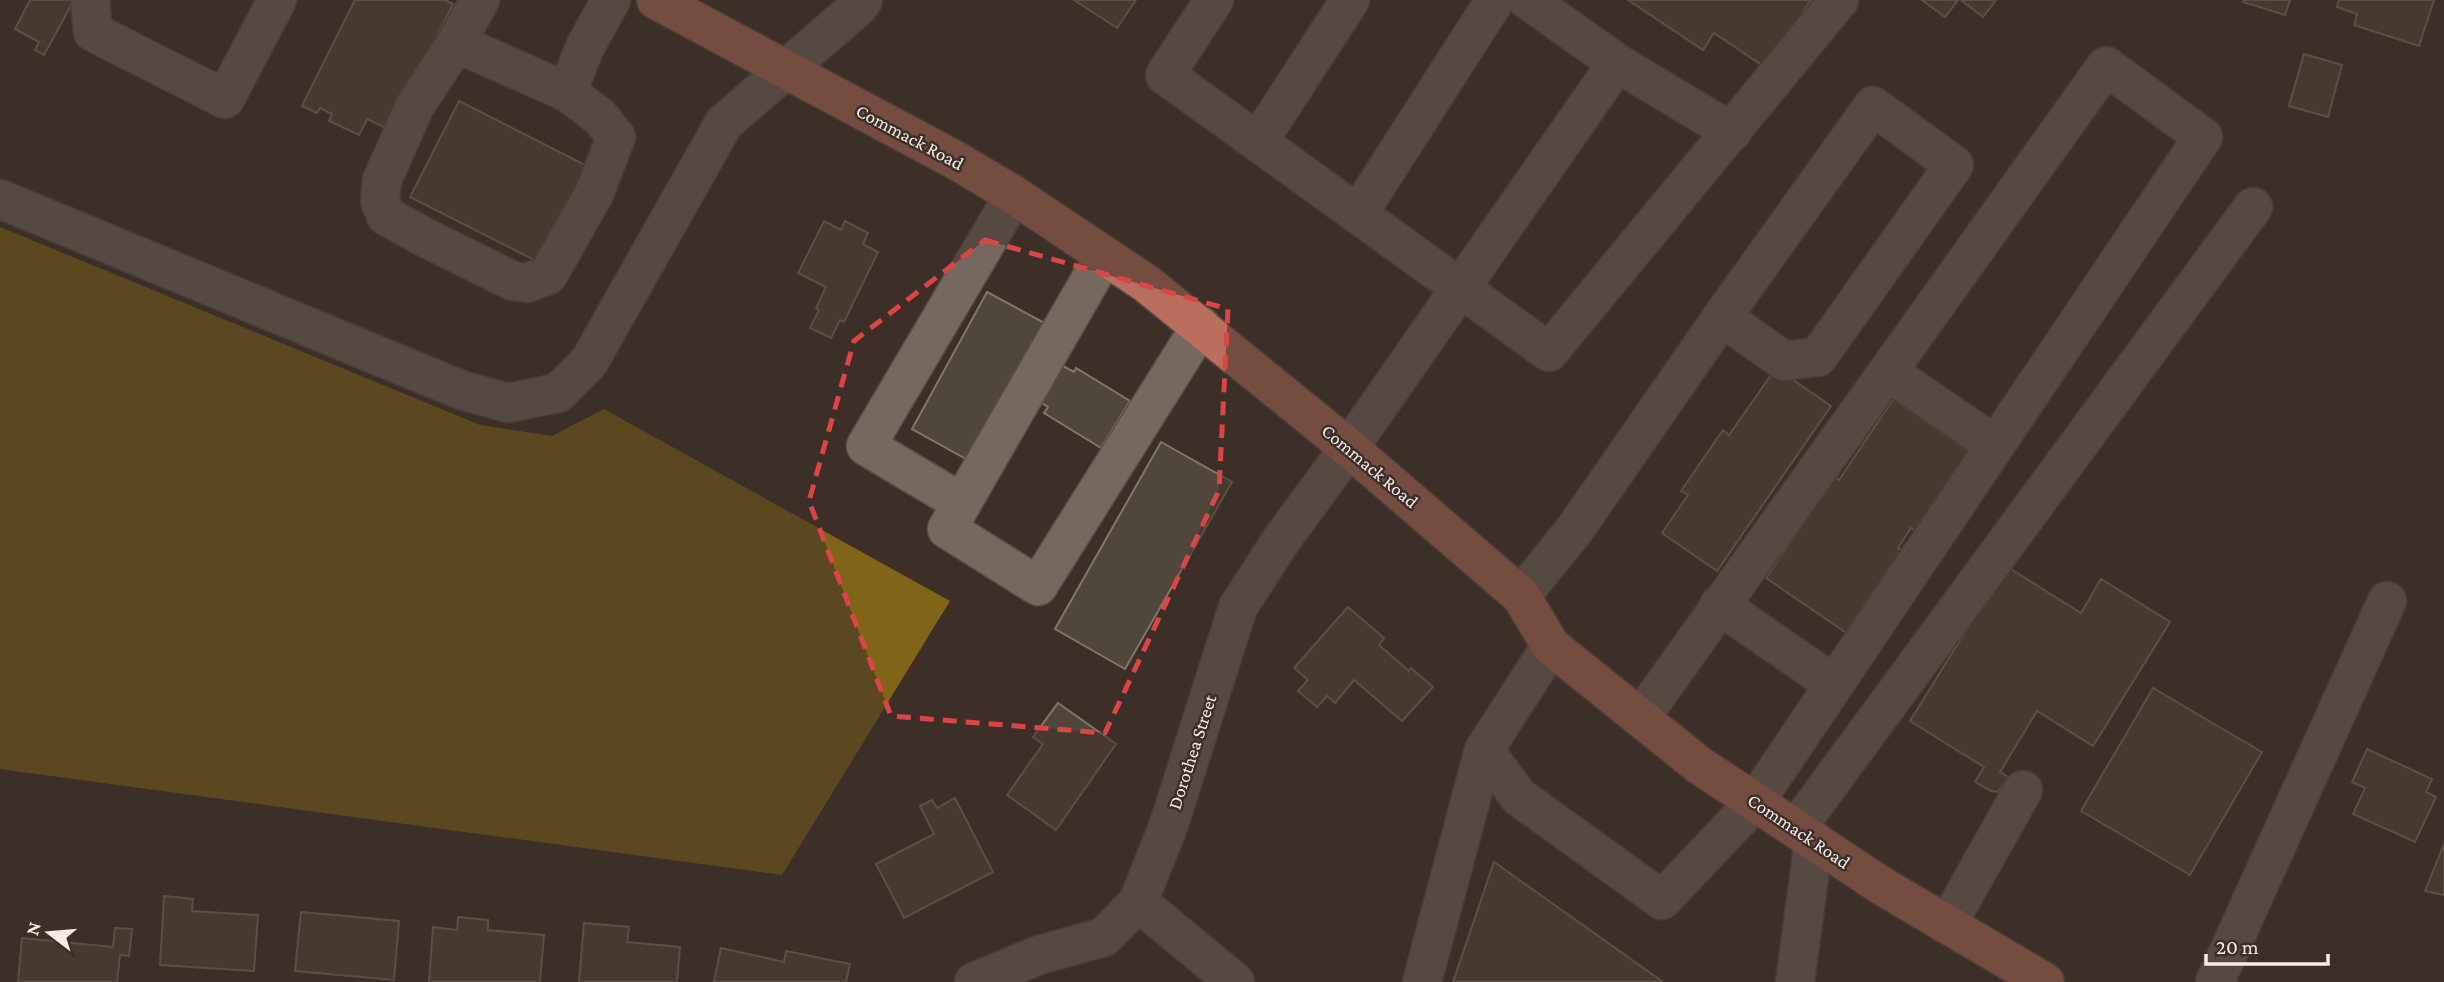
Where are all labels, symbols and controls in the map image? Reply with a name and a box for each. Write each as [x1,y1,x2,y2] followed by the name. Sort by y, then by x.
[853,100,967,174] street label: Commack Road
[1318,420,1422,512] street label: Commack Road
[1164,691,1221,812] street label: Dorothea Street
[1744,789,1854,873] street label: Commack Road
[14,898,84,968] north arrow
[21,919,45,938] text: N
[2206,922,2328,966] scale bar
[2216,935,2259,959] text: 20 m

